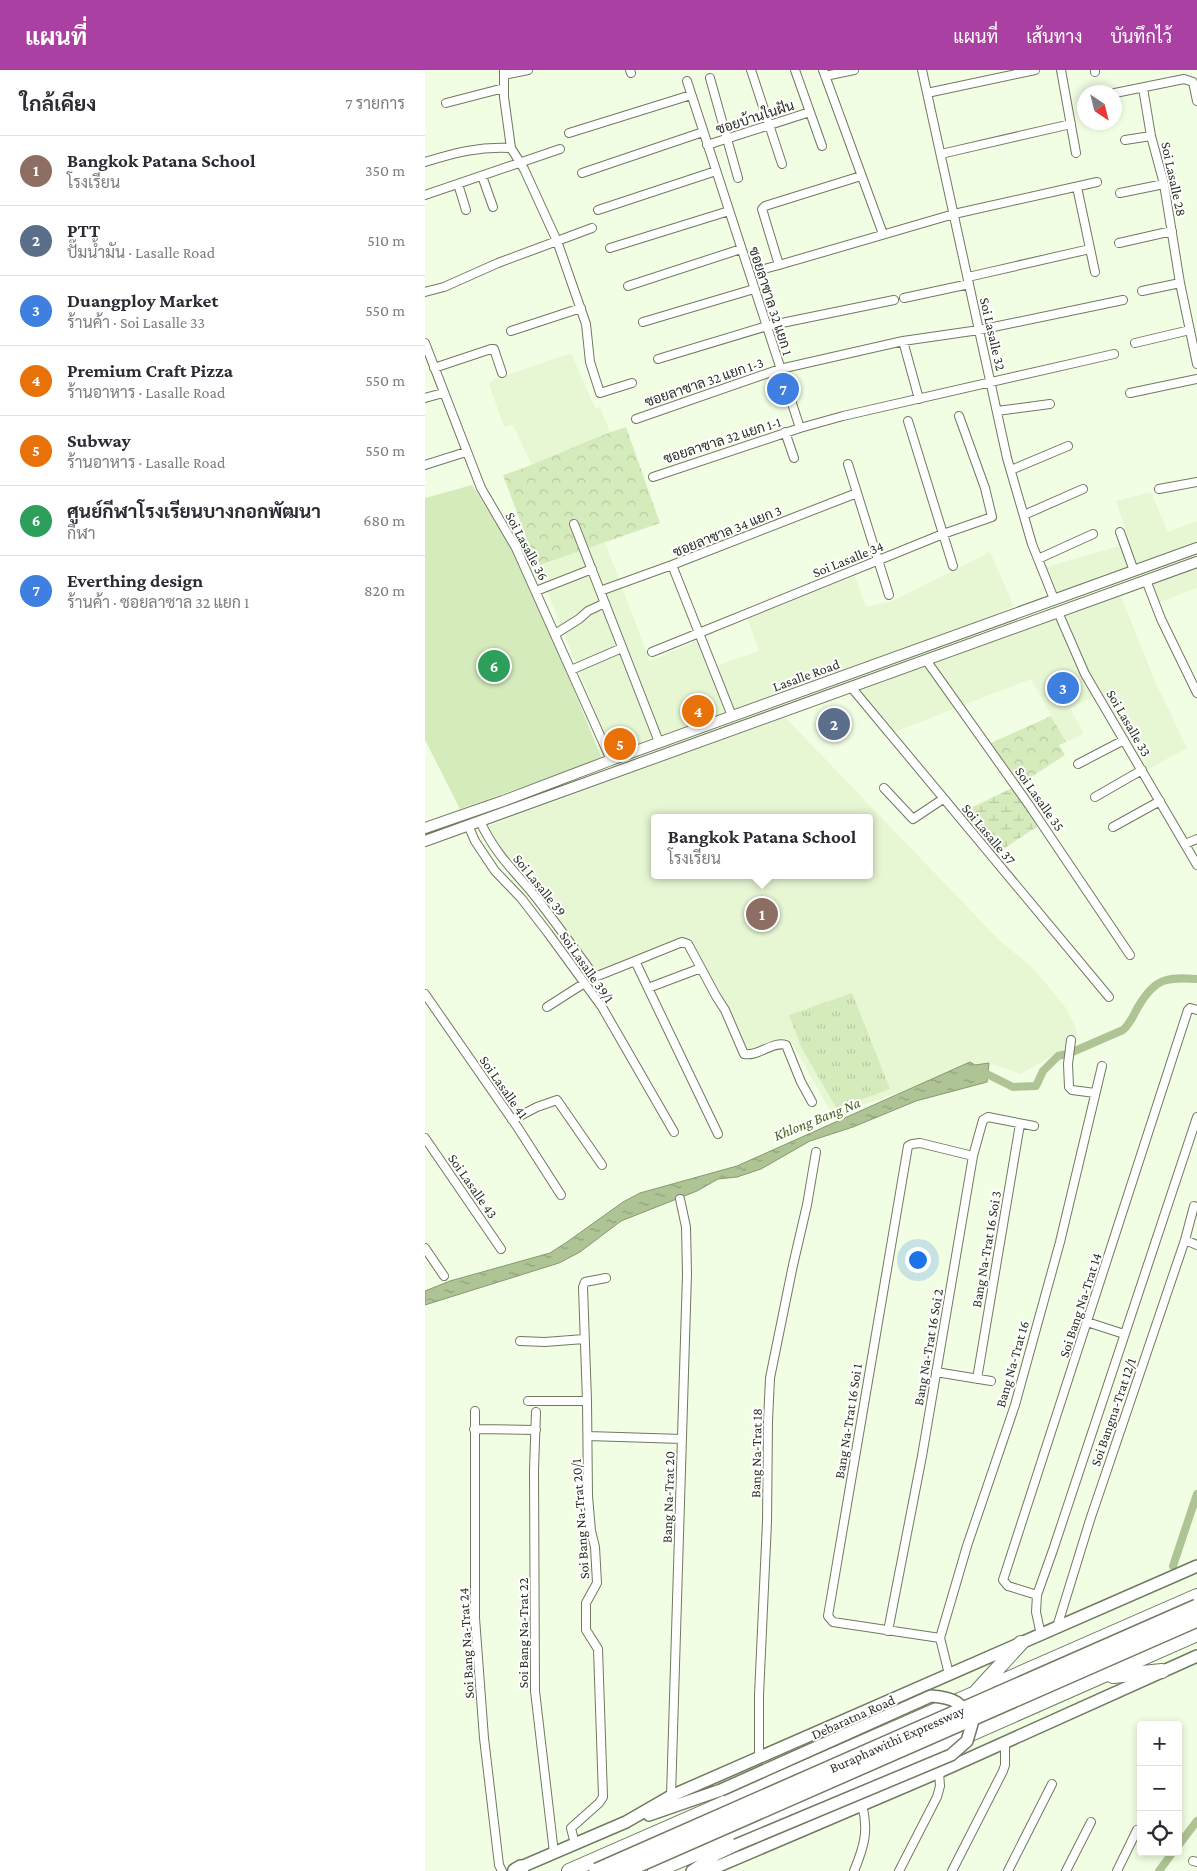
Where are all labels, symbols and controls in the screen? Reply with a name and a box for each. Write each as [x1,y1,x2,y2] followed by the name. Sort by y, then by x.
[25,23,87,50] text: แผนที่
[953,27,998,47] text: แผนที่
[1026,27,1082,47] text: เส้นทาง
[1110,27,1172,47] text: บันทึกไว้
[1077,85,1122,130] north arrow
[20,92,96,116] text: ใกล้เคียง
[345,95,405,112] text: 7 รายการ
[713,96,796,137] street label: ซอยบ้านในฝัน
[1158,140,1190,218] street label: Soi Lasalle 28
[67,150,255,171] text: Bangkok Patana School
[33,162,39,179] text: 1
[365,162,405,179] text: 350 m
[67,174,120,191] text: โรงเรียน
[67,220,100,241] text: PTT
[32,232,40,249] text: 2
[367,232,405,249] text: 510 m
[67,244,215,261] text: ปั๊มน้ำมัน · Lasalle Road
[746,245,796,358] street label: ซอยลาซาล 32 แยก 1
[67,290,218,311] text: Duangploy Market
[977,296,1009,372] street label: Soi Lasalle 32
[32,302,40,319] text: 3
[365,302,405,319] text: 550 m
[67,314,205,331] text: ร้านค้า · Soi Lasalle 33
[642,354,766,410] street label: ซอยลาซาล 32 แยก 1-3
[67,360,233,381] text: Premium Craft Pizza
[767,370,799,408] pin: 7
[32,372,40,389] text: 4
[365,372,405,389] text: 550 m
[67,384,225,401] text: ร้านอาหาร · Lasalle Road
[661,413,783,467] street label: ซอยลาซาล 32 แยก 1-1
[67,430,131,451] text: Subway
[32,442,40,459] text: 5
[365,442,405,459] text: 550 m
[67,454,225,471] text: ร้านอาหาร · Lasalle Road
[67,501,321,522] text: ศูนย์กีฬาโรงเรียนบางกอกพัฒนา
[670,502,784,560] street label: ซอยลาซาล 34 แยก 3
[502,509,552,583] street label: Soi Lasalle 36
[32,512,40,529] text: 6
[363,512,405,529] text: 680 m
[67,525,96,542] text: กีฬา
[810,538,886,580] street label: Soi Lasalle 34
[67,570,203,591] text: Everthing design
[32,582,40,599] text: 7
[364,582,405,599] text: 820 m
[67,594,249,611] text: ร้านค้า · ซอยลาซาล 32 แยก 1
[478,647,510,685] pin: 6
[770,655,842,694] street label: Lasalle Road
[1047,669,1079,707] pin: 3
[1103,687,1155,759] street label: Soi Lasalle 33
[682,692,714,730] pin: 4
[818,705,850,743] pin: 2
[604,725,636,763] pin: 5
[1012,764,1068,834] street label: Soi Lasalle 35
[959,800,1019,868] street label: Soi Lasalle 37
[651,814,873,879] popup
[668,826,856,847] text: Bangkok Patana School
[668,850,721,867] text: โรงเรียน
[510,851,570,919] street label: Soi Lasalle 39
[746,895,778,933] pin: 1
[556,928,618,1006] street label: Soi Lasalle 39/1
[476,1052,532,1122] street label: Soi Lasalle 41
[771,1094,863,1145] water label: Khlong Bang Na
[445,1151,501,1221] street label: Soi Lasalle 43
[968,1189,1004,1309] street label: Bang Na-Trat 16 Soi 3
[905,1247,931,1273] your location
[1056,1251,1104,1359] street label: Soi Bang Na-Trat 14
[910,1287,946,1407] street label: Bang Na-Trat 16 Soi 2
[992,1319,1032,1409] street label: Bang Na-Trat 16
[1087,1355,1139,1468] street label: Soi Bangna-Trat 12/1
[831,1362,865,1480] street label: Bang Na-Trat 16 Soi 1
[747,1408,765,1498] street label: Bang Na-Trat 18
[658,1451,678,1543] street label: Bang Na-Trat 20
[568,1458,592,1580] street label: Soi Bang Na-Trat 20/1
[515,1577,531,1688] street label: Soi Bang Na-Trat 22
[455,1587,477,1699] street label: Soi Bang Na-Trat 24
[809,1691,898,1743] street label: Debaratna Road
[827,1702,967,1776] street label: Buraphawithi Expressway
[1137,1721,1182,1856] map controls
[1137,1721,1182,1766] button: +
[1137,1766,1182,1811] button: −
[1137,1811,1182,1856] button: locate

